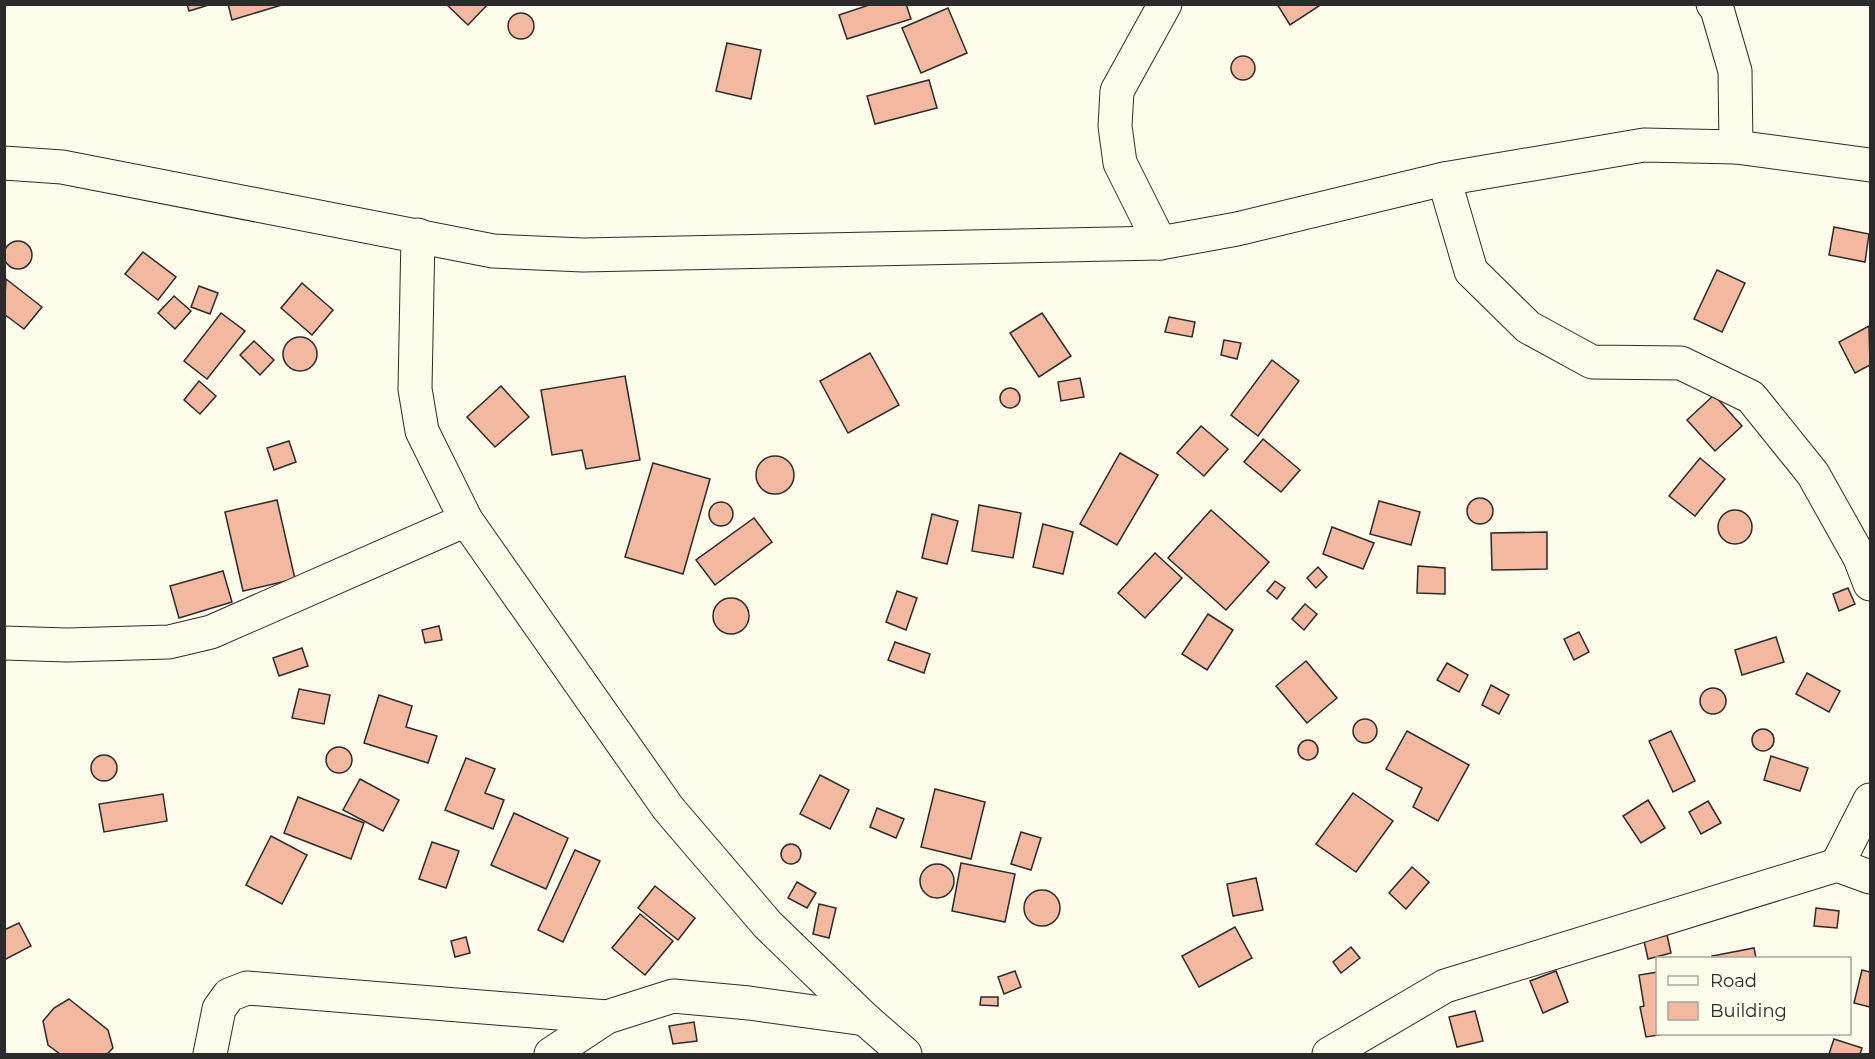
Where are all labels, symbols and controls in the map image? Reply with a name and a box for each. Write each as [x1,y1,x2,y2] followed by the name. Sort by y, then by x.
[1656,957,1851,1035] legend
[1710,970,1757,992] text: Road
[1710,1000,1787,1022] text: Building

